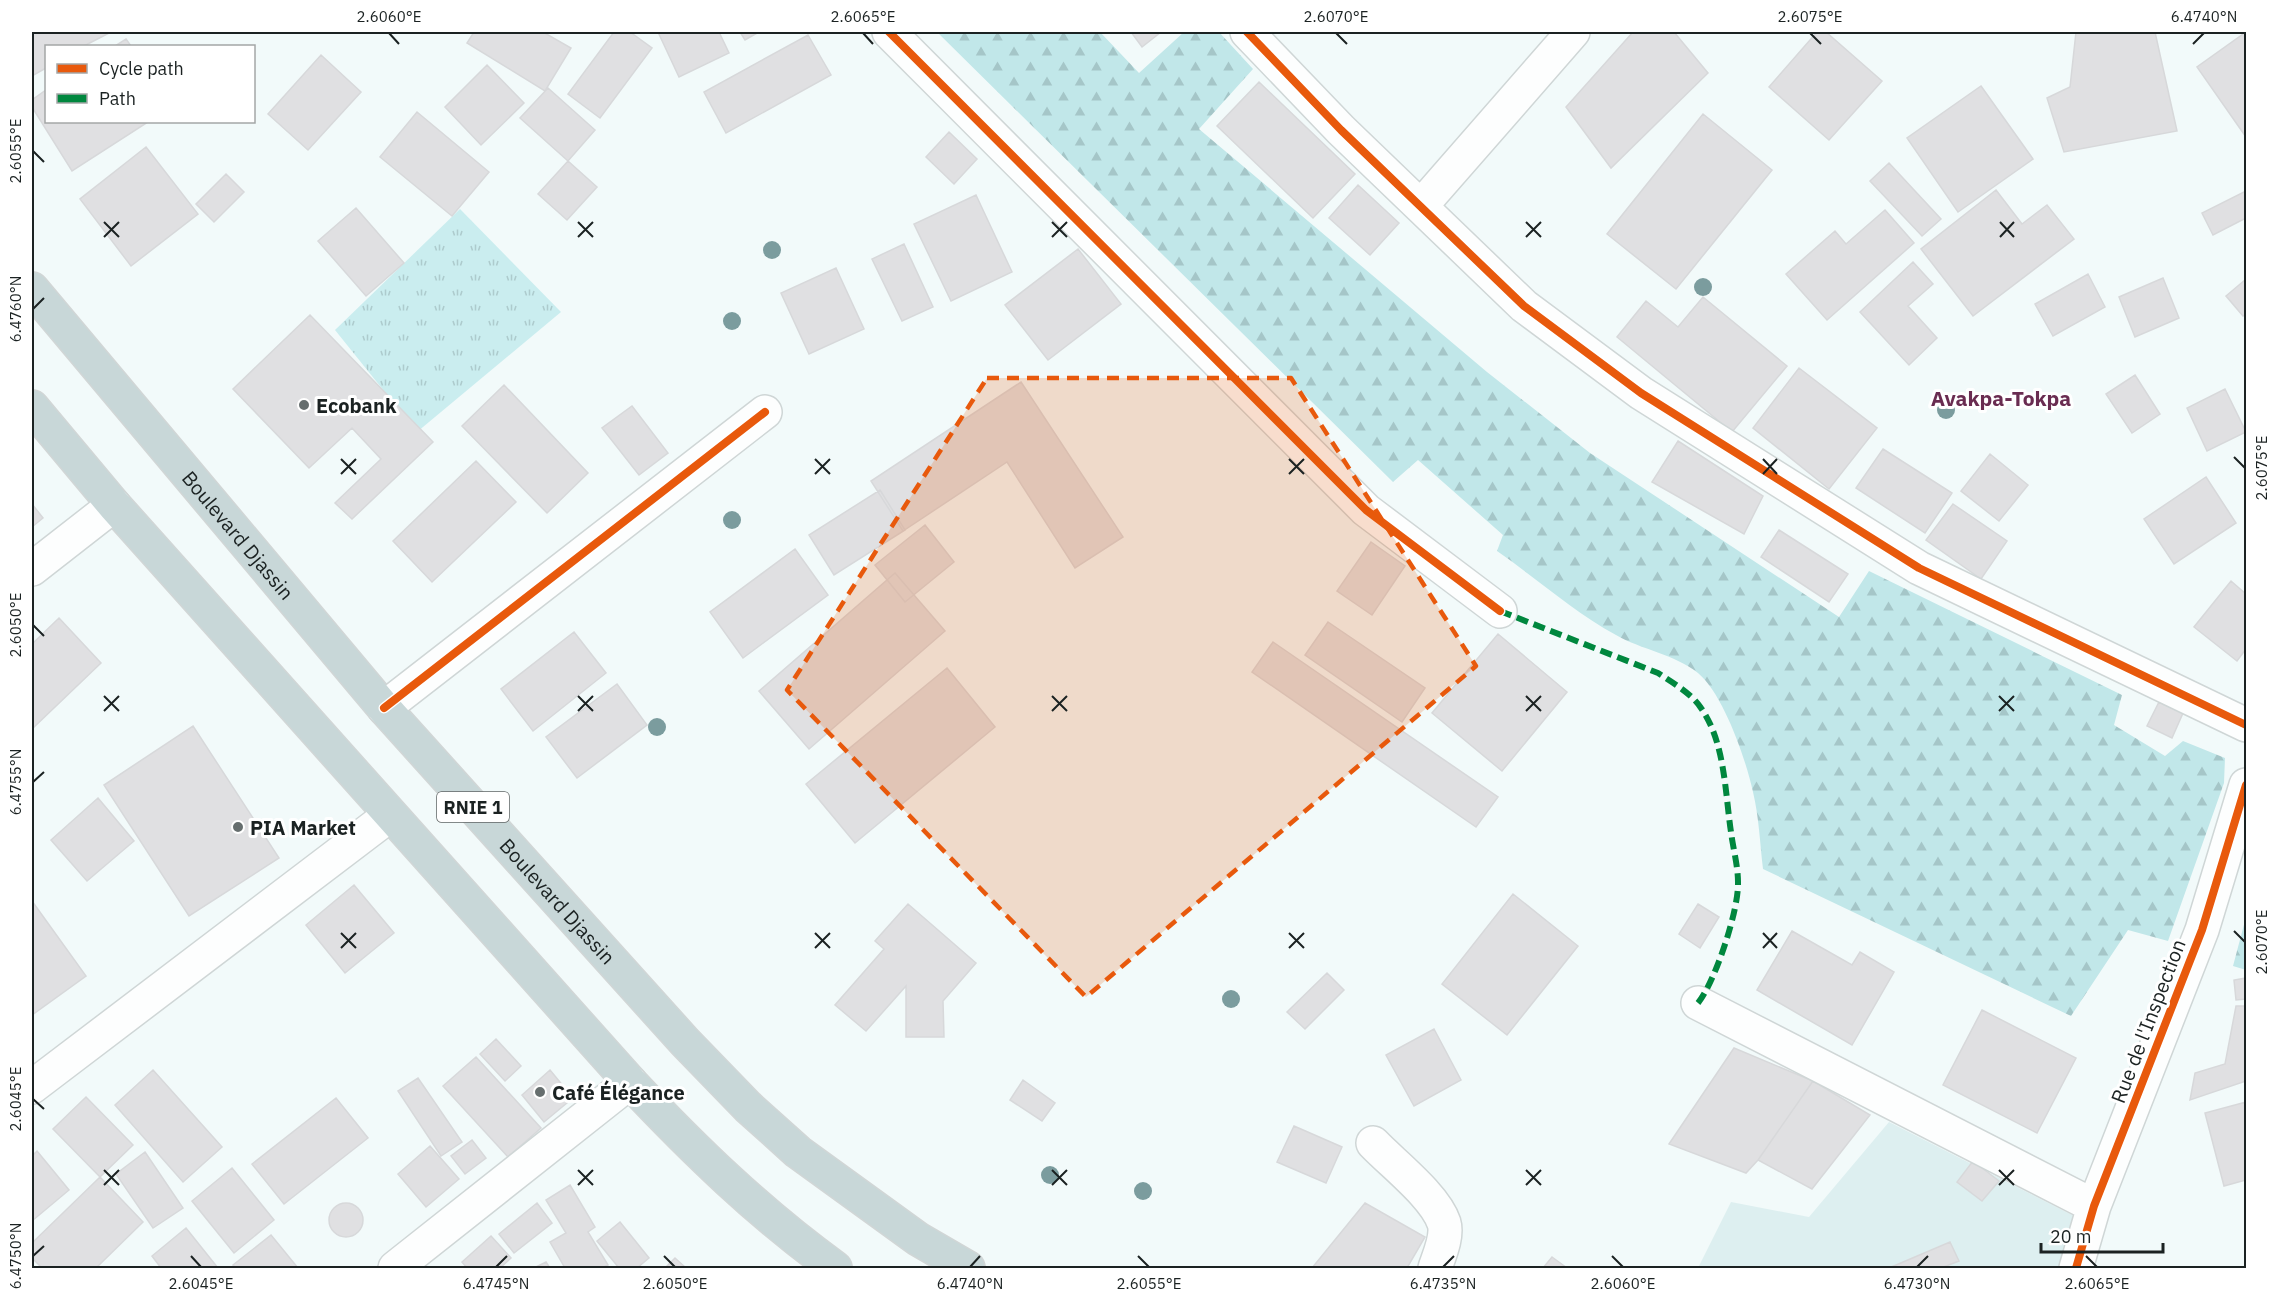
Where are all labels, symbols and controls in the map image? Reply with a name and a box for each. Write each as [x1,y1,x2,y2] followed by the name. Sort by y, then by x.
[357,7,421,26] text: 2.6060°E
[831,7,895,26] text: 2.6065°E
[1304,7,1368,26] text: 2.6070°E
[1778,7,1842,26] text: 2.6075°E
[2171,7,2237,26] text: 6.4740°N
[45,45,255,123] legend
[99,57,184,80] text: Cycle path
[99,87,136,110] text: Path
[6,119,25,183] text: 2.6055°E
[6,276,25,342] text: 6.4760°N
[1931,384,2071,412] district label: Avakpa-Tokpa
[316,392,397,419] place label: Ecobank
[297,398,311,412] marker: Ecobank
[2252,436,2271,500] text: 2.6075°E
[176,465,301,605] street label: Boulevard Djassin
[6,593,25,657] text: 2.6050°E
[6,749,25,815] text: 6.4755°N
[437,792,509,822] road number: RNIE 1
[250,814,356,841] place label: PIA Market
[231,820,245,834] marker: PIA Market
[494,832,622,970] street label: Boulevard Djassin
[2252,910,2271,974] text: 2.6070°E
[2104,935,2192,1107] street label: Rue de l'Inspection
[6,1067,25,1131] text: 2.6045°E
[552,1079,685,1106] place label: Café Élégance
[533,1085,547,1099] marker: Café Élégance
[2041,1216,2162,1254] scale bar
[6,1223,25,1289] text: 6.4750°N
[2050,1225,2092,1248] text: 20 m
[169,1274,233,1293] text: 2.6045°E
[463,1274,529,1293] text: 6.4745°N
[643,1274,707,1293] text: 2.6050°E
[937,1274,1003,1293] text: 6.4740°N
[1117,1274,1181,1293] text: 2.6055°E
[1410,1274,1476,1293] text: 6.4735°N
[1591,1274,1655,1293] text: 2.6060°E
[1884,1274,1950,1293] text: 6.4730°N
[2065,1274,2129,1293] text: 2.6065°E

